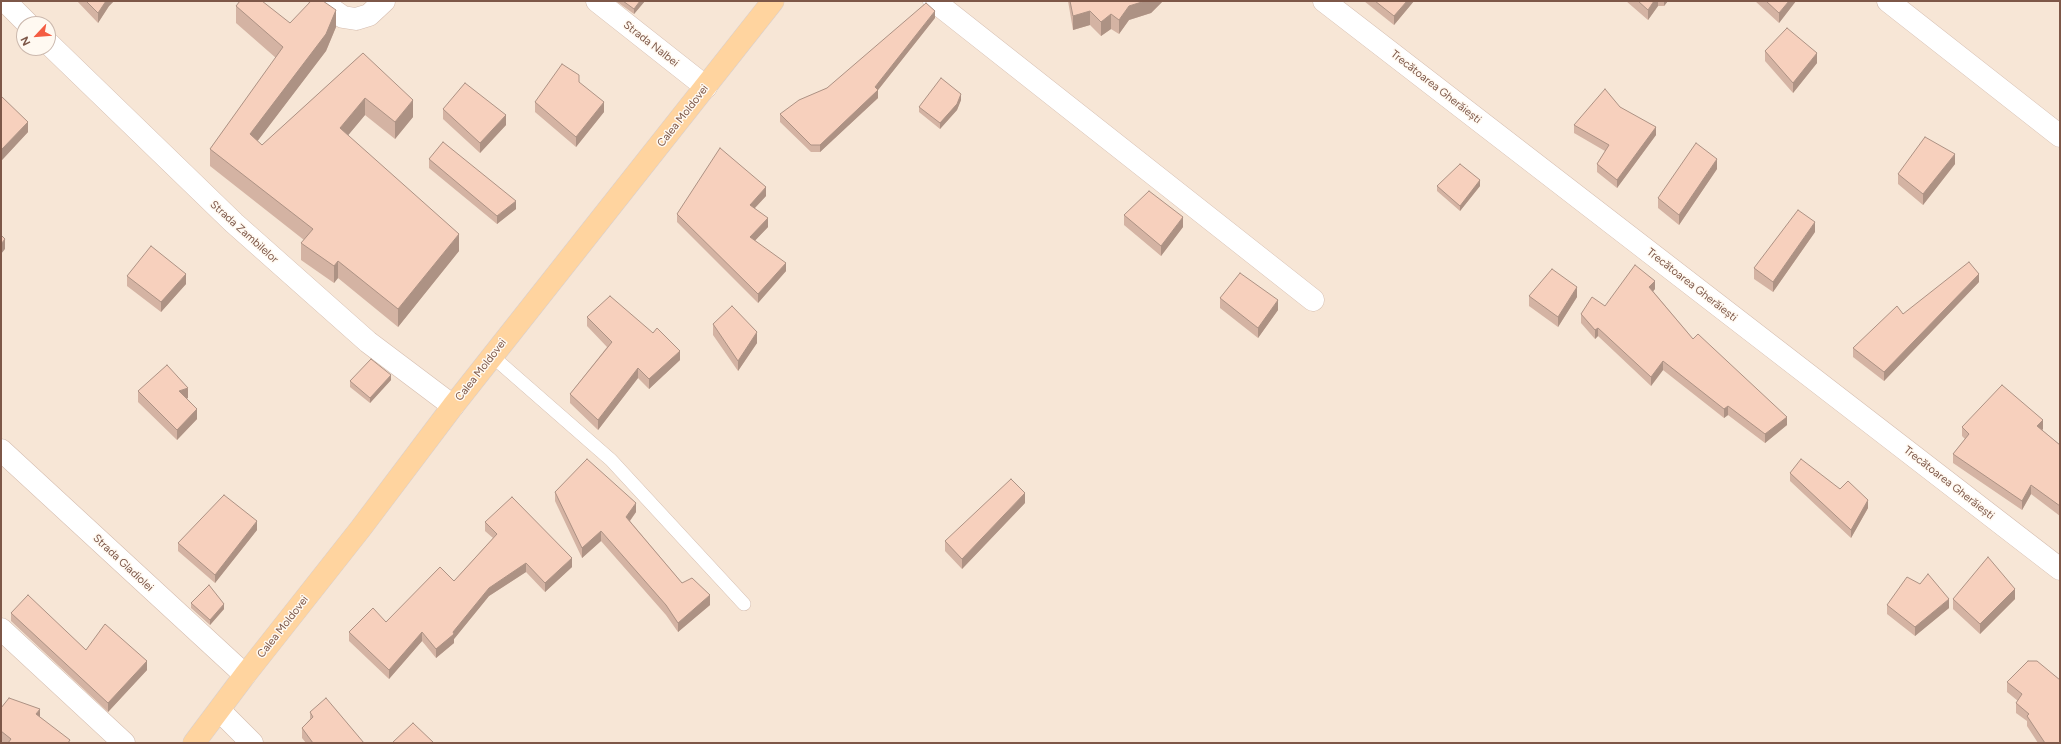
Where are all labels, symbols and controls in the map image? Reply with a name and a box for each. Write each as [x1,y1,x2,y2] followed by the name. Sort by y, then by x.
[16,16,56,56] north arrow
[621,18,681,70] street label: Strada Nalbei
[18,34,33,48] text: N
[1388,48,1484,126] street label: Trecătoarea Gherăiești
[655,82,711,150] street label: Calea Moldovei
[207,198,281,266] street label: Strada Zambilelor
[1644,246,1740,324] street label: Trecătoarea Gherăiești
[453,336,509,404] street label: Calea Moldovei
[1901,444,1997,522] street label: Trecătoarea Gherăiești
[90,532,156,594] street label: Strada Gladiolei
[255,593,311,661] street label: Calea Moldovei

